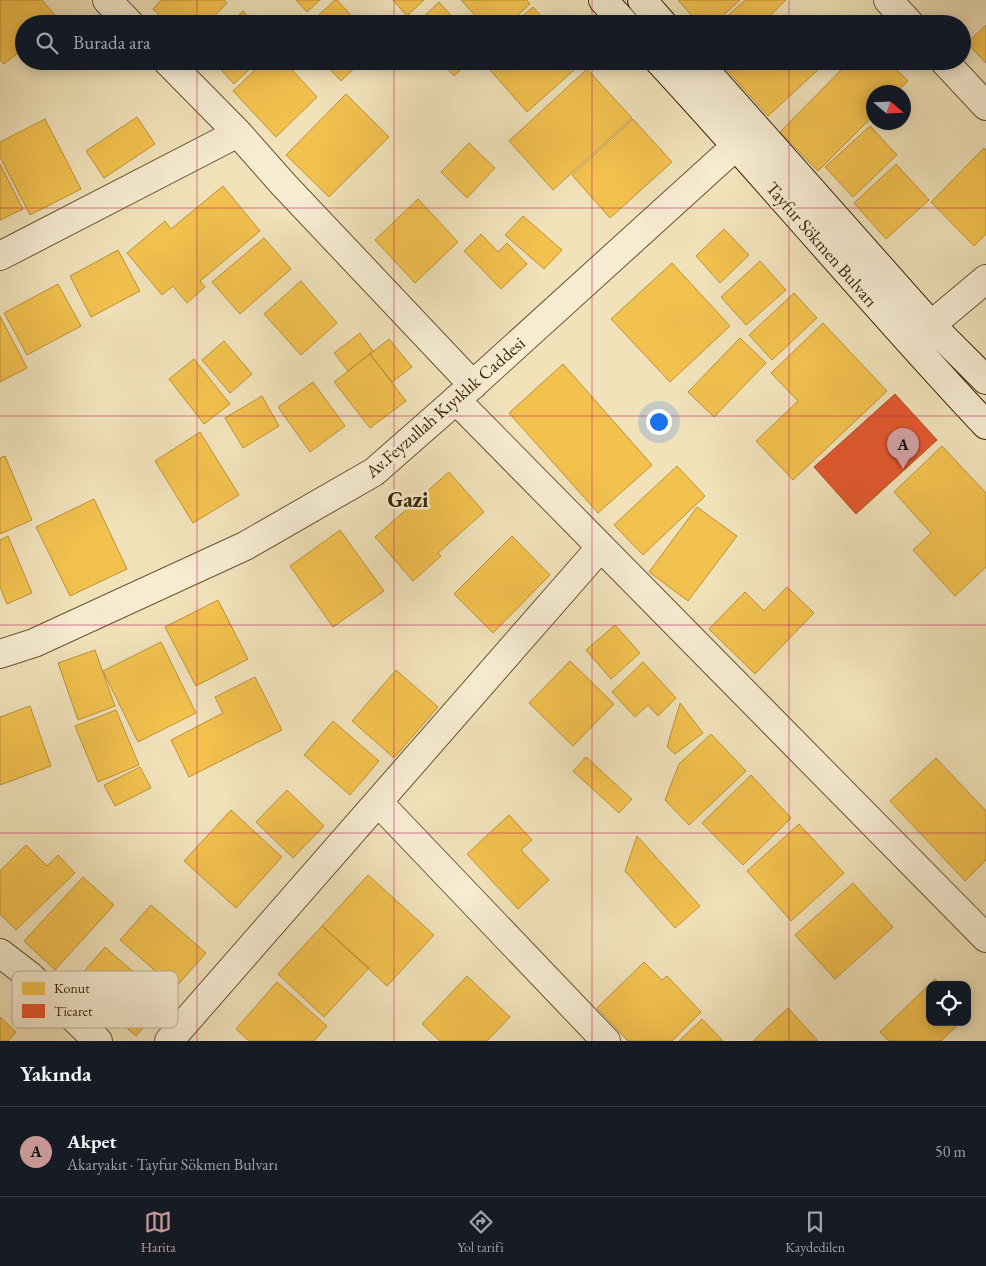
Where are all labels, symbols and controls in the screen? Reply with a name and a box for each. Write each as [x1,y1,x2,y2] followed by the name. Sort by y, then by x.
[15,15,971,70] search box
[33,29,61,57] icon: search
[73,30,151,55] text: Burada ara
[866,85,911,130] north arrow
[761,176,883,312] street label: Tayfur Sökmen Bulvarı
[360,331,530,483] street label: Av.Feyzullah Kıyıklık Caddesi
[646,409,672,435] your location
[887,428,919,469] pin: A
[387,485,429,514] district label: Gazi
[12,971,178,1028] legend
[54,979,90,997] text: Konut
[926,981,971,1026] map controls
[926,981,971,1026] button: locate
[54,1002,93,1020] text: Ticaret
[20,1060,91,1087] text: Yakında
[67,1129,117,1154] text: Akpet
[30,1141,42,1162] text: A
[935,1141,966,1162] text: 50 m
[67,1154,278,1175] text: Akaryakıt · Tayfur Sökmen Bulvarı
[141,1208,176,1256] tab: Harita
[457,1208,504,1256] tab: Yol tarifi
[785,1208,845,1256] tab: Kaydedilen

